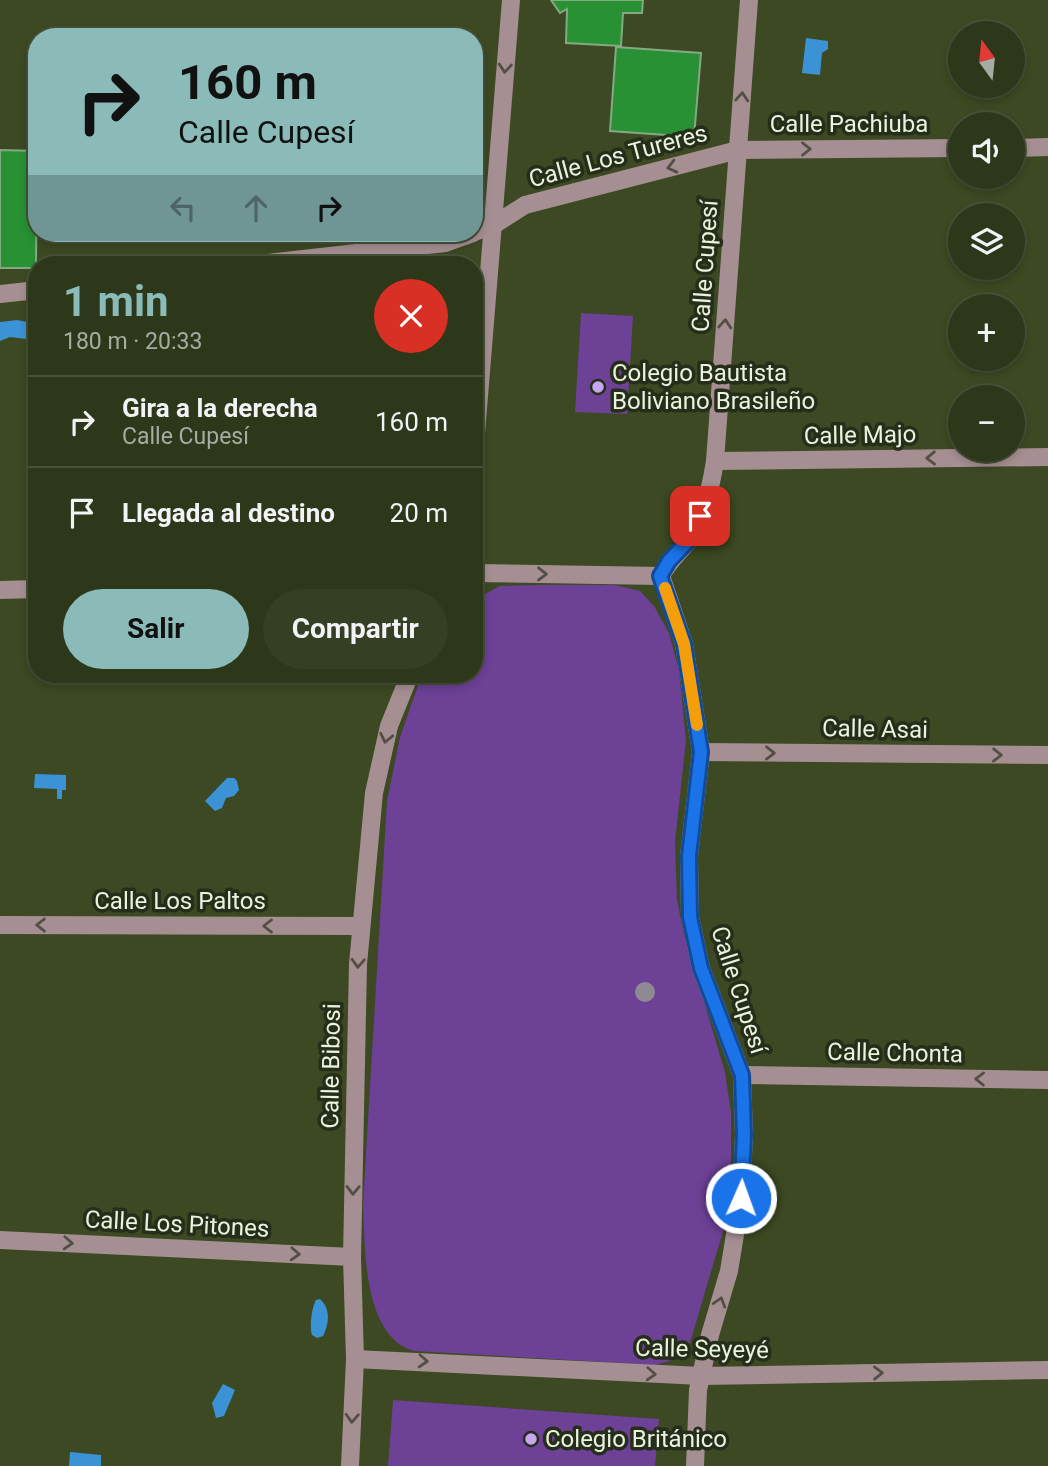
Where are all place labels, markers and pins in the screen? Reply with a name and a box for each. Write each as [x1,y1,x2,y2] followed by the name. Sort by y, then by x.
[612,359,815,415] place label: Colegio Bautista Boliviano Brasileño
[590,379,606,395] marker: Colegio Bautista Boliviano Brasileño
[670,486,730,546] pin
[545,1425,727,1453] place label: Colegio Británico
[523,1431,539,1447] marker: Colegio Británico

